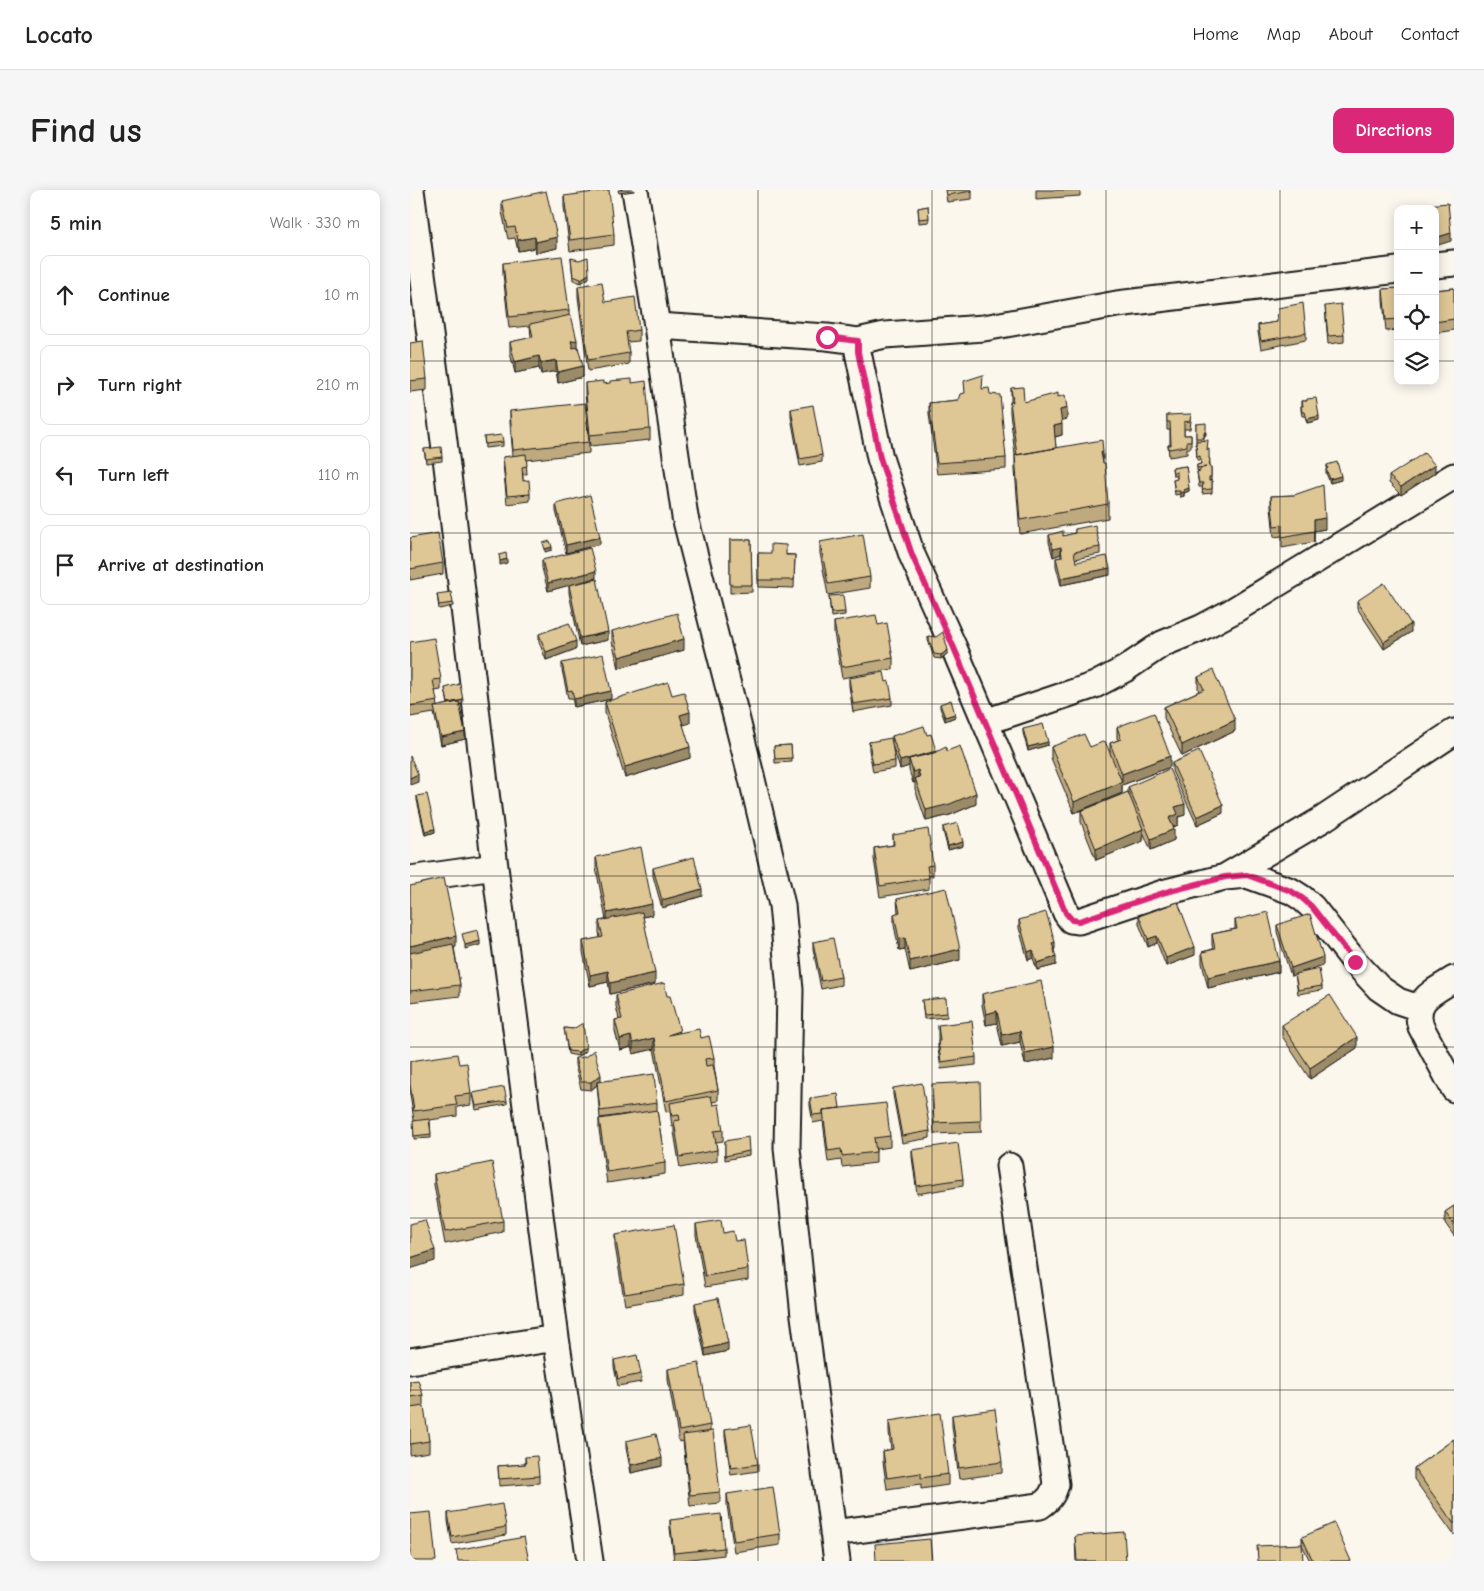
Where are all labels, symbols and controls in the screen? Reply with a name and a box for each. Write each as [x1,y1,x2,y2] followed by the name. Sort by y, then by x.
[25,21,93,49] text: Locato
[1192,24,1239,45] text: Home
[1267,24,1301,45] text: Map
[1329,24,1373,45] text: About
[1401,24,1459,45] text: Contact
[1333,108,1454,153] button: Directions
[30,110,142,151] text: Find us
[1394,205,1439,385] map controls
[1394,205,1439,250] button: +
[50,211,102,235] text: 5 min
[270,214,360,232] text: Walk · 330 m
[1394,250,1439,295] button: −
[51,281,79,309] icon: ahead
[98,284,170,306] text: Continue
[324,286,359,304] text: 10 m
[1394,295,1439,340] button: locate
[816,326,839,349] route start
[1394,340,1439,385] button: layers
[51,371,79,399] icon: right
[98,374,182,396] text: Turn right
[316,376,359,394] text: 210 m
[51,461,79,489] icon: left
[98,464,169,486] text: Turn left
[318,466,359,484] text: 110 m
[51,551,79,579] icon: arrive
[98,554,264,576] text: Arrive at destination
[1344,951,1367,974] route end

